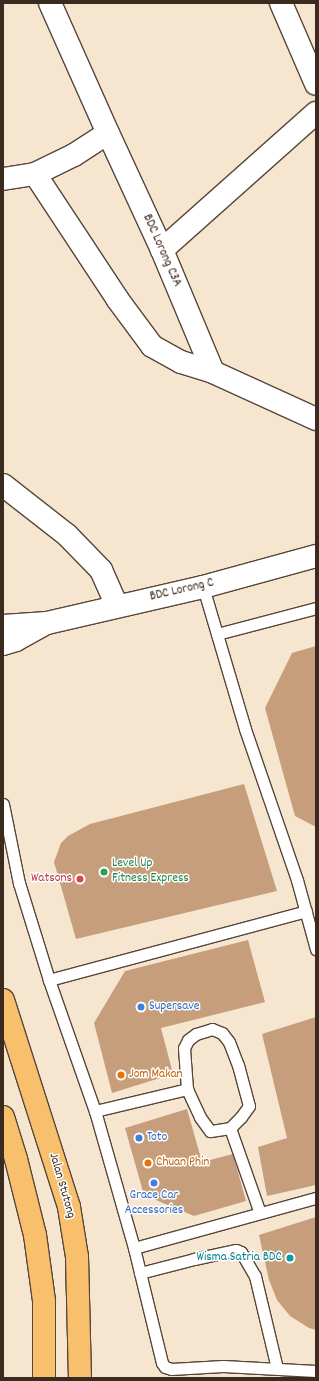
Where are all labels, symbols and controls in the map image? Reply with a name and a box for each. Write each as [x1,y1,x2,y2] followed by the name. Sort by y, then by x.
[138,212,184,290] street label: BDC Lorong C3A
[149,576,215,606] street label: BDC Lorong C
[112,857,189,888] place label: Level Up Fitness Express
[99,867,109,877] marker: Level Up Fitness Express
[31,871,72,887] place label: Watsons
[75,874,85,884] marker: Watsons
[149,999,200,1015] place label: Supersave
[136,1002,146,1012] marker: Supersave
[129,1067,183,1083] place label: Jom Makan
[116,1070,126,1080] marker: Jom Makan
[147,1130,167,1146] place label: Toto
[134,1133,144,1143] marker: Toto
[44,1151,78,1221] street label: Jalan Stutong
[156,1155,209,1171] place label: Chuan Phin
[143,1158,153,1168] marker: Chuan Phin
[149,1178,159,1188] marker: Grace Car Accessories
[125,1189,183,1220] place label: Grace Car Accessories
[196,1250,282,1266] place label: Wisma Satria BDC
[285,1253,295,1263] marker: Wisma Satria BDC

